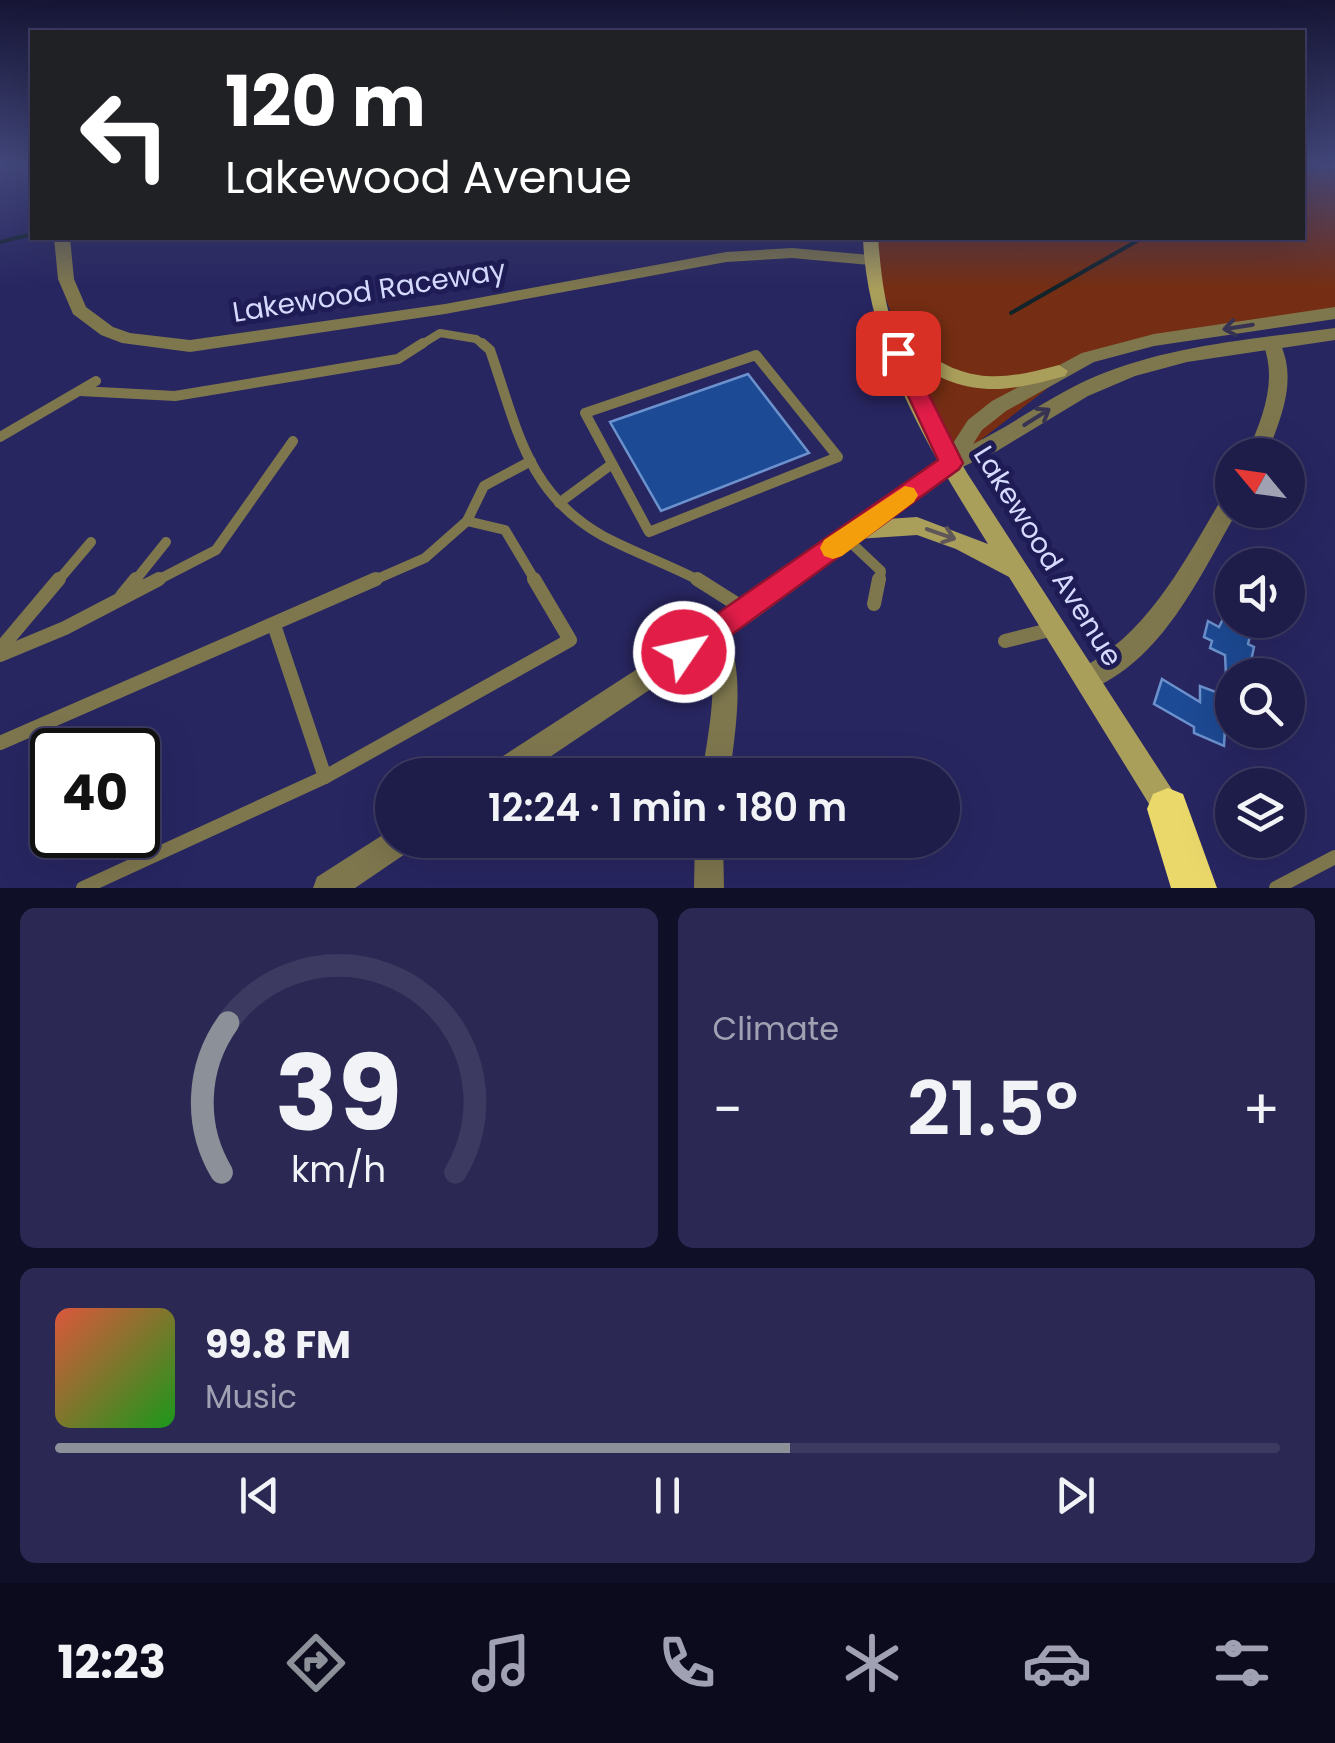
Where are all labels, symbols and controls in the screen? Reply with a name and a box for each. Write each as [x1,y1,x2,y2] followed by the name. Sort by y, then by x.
[225,52,426,151] text: 120 m
[60,70,190,200] icon: left
[225,146,632,209] text: Lakewood Avenue
[230,250,509,332] street label: Lakewood Raceway
[856,311,941,396] pin
[1223,318,1255,336] one-way arrow
[871,326,926,381] icon: arrive
[1022,406,1050,427] one-way arrow
[964,438,1132,674] street label: Lakewood Avenue
[1215,438,1305,528] north arrow
[1215,438,1305,858] map controls
[924,527,956,545] one-way arrow
[1215,548,1305,638] button: sound
[632,600,736,704] position arrow
[1215,658,1305,748] button: search
[30,728,160,858] speed limit sign: 40
[1215,768,1305,858] button: layers
[488,781,847,834] text: 12:24 · 1 min · 180 m
[713,1006,839,1051] text: Climate
[275,1021,402,1166] text: 39
[907,1056,1078,1161] text: 21.5°
[713,1071,743,1148] text: −
[1242,1071,1280,1148] text: +
[291,1144,386,1195] text: km/h
[205,1318,351,1371] text: 99.8 FM
[205,1374,297,1419] text: Music
[232,1468,287,1523] icon: previous
[640,1468,695,1523] icon: pause
[1048,1468,1103,1523] icon: next
[281,1628,351,1698] icon: directions
[466,1628,536,1698] icon: music
[652,1628,722,1698] icon: phone
[837,1628,907,1698] icon: climate
[1022,1628,1092,1698] icon: car
[1207,1628,1277,1698] icon: filters
[58,1631,166,1694] text: 12:23

